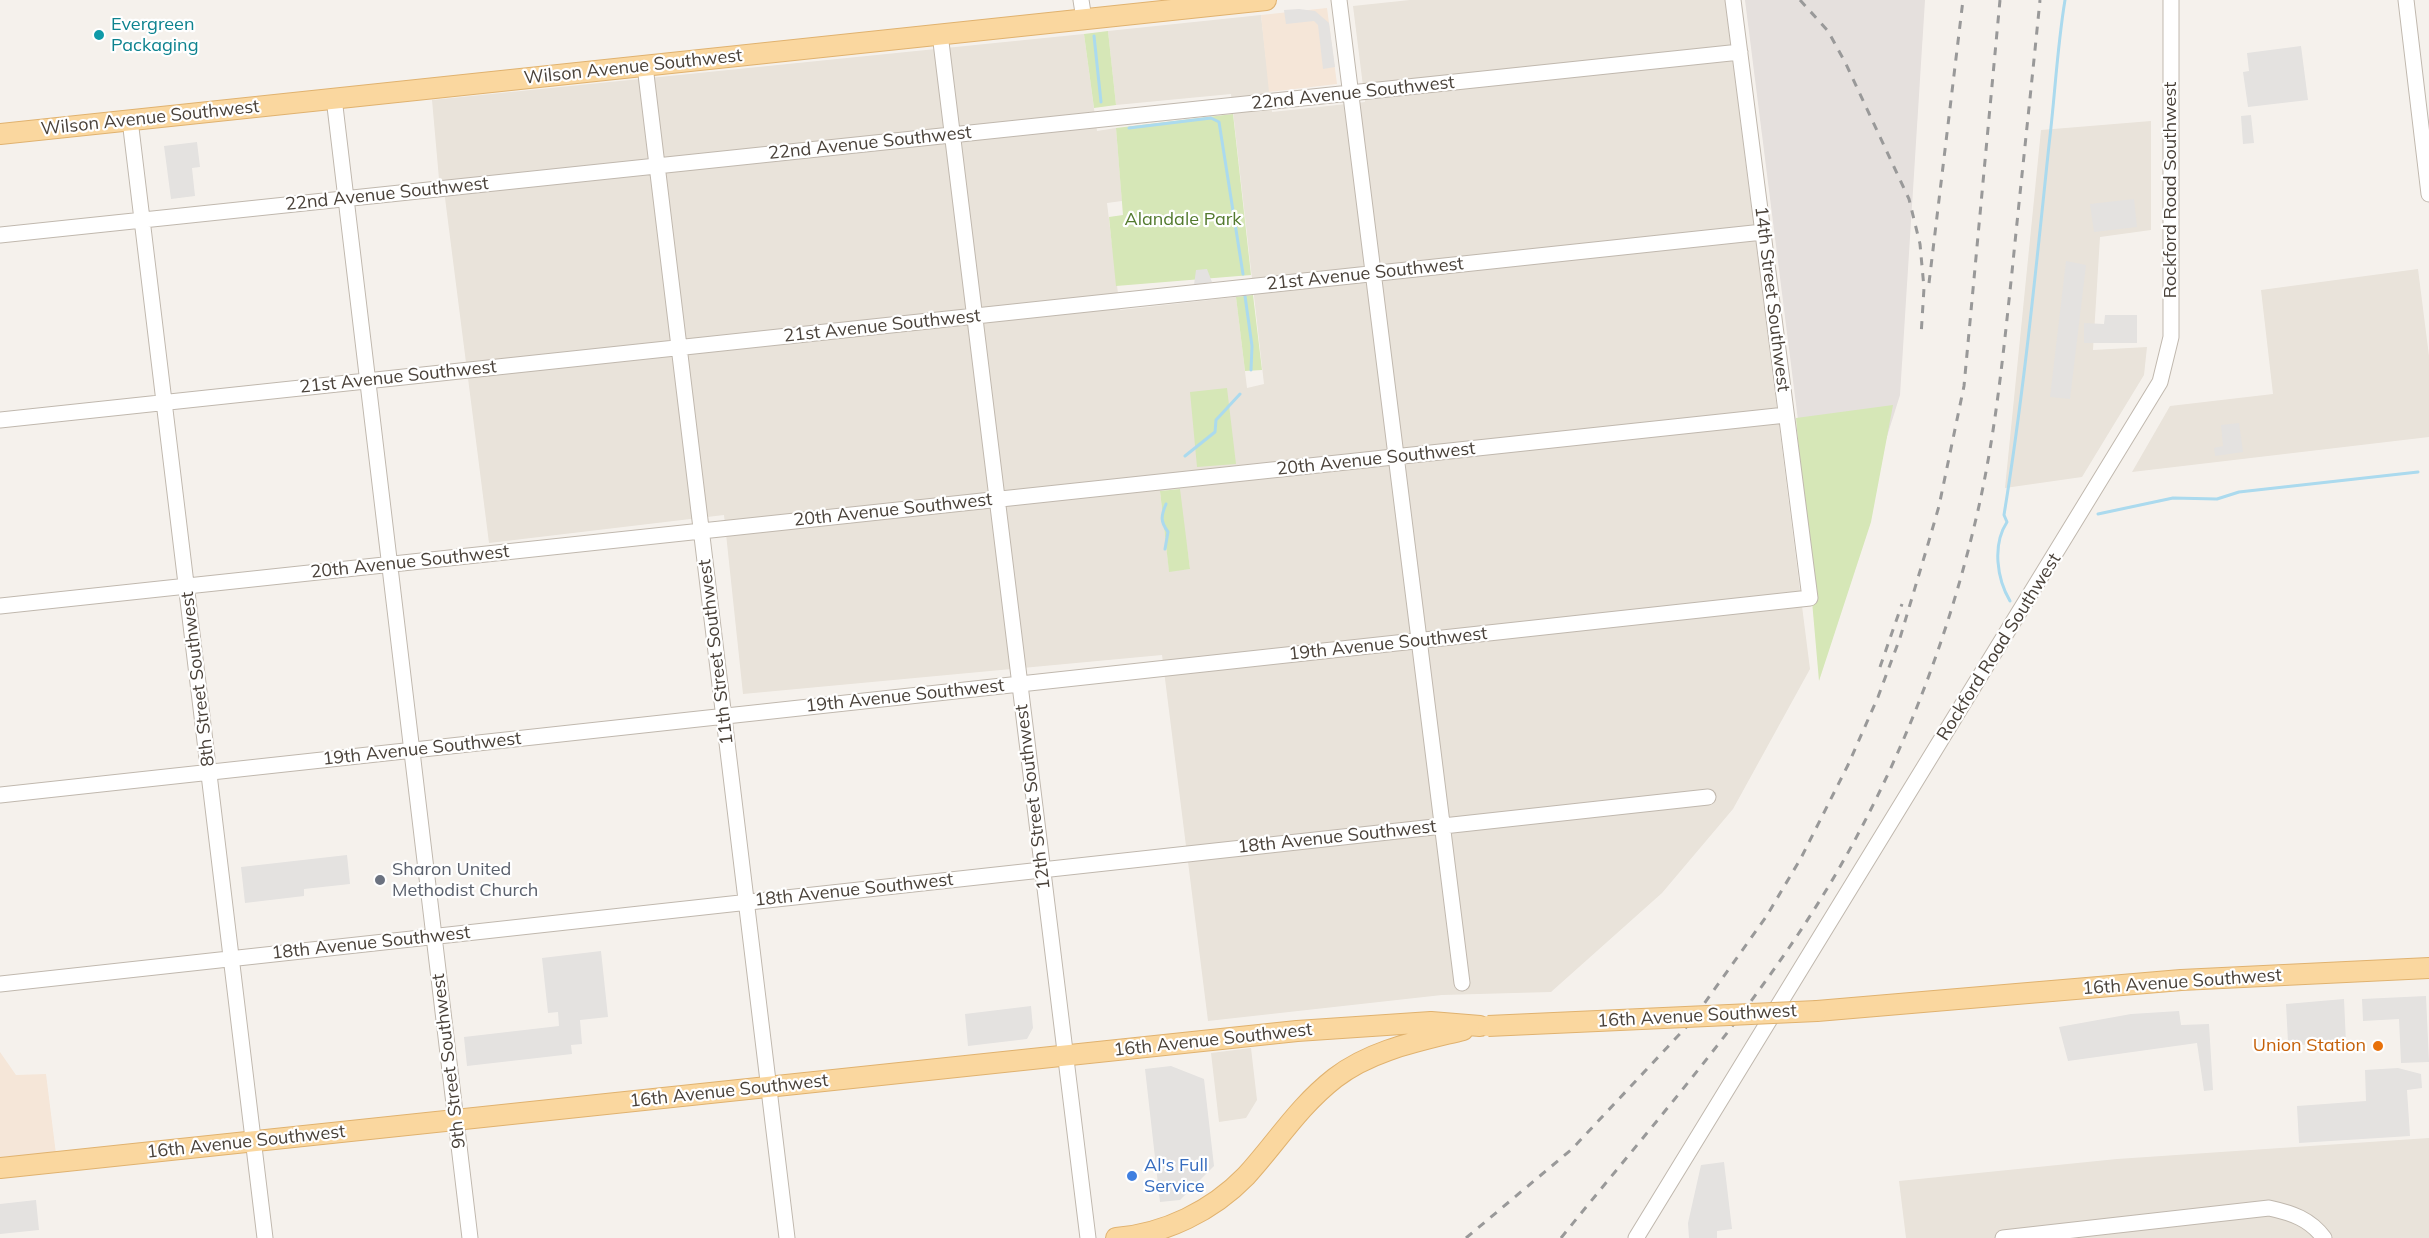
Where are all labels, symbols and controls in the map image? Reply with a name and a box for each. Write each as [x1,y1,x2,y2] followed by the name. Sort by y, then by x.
[111,14,199,57] place label: Evergreen Packaging
[92,28,106,42] marker: Evergreen Packaging
[523,45,743,89] street label: Wilson Avenue Southwest
[1250,72,1456,114] street label: 22nd Avenue Southwest
[2160,82,2182,298] street label: Rockford Road Southwest
[40,96,260,140] street label: Wilson Avenue Southwest
[767,122,973,164] street label: 22nd Avenue Southwest
[284,173,490,215] street label: 22nd Avenue Southwest
[1750,205,1794,393] street label: 14th Street Southwest
[1124,209,1242,231] park label: Alandale Park
[1265,253,1465,295] street label: 21st Avenue Southwest
[782,305,982,347] street label: 21st Avenue Southwest
[298,356,498,398] street label: 21st Avenue Southwest
[1276,438,1476,480] street label: 20th Avenue Southwest
[793,489,993,531] street label: 20th Avenue Southwest
[310,541,510,583] street label: 20th Avenue Southwest
[1932,549,2066,745] street label: Rockford Road Southwest
[694,558,738,746] street label: 11th Street Southwest
[177,590,219,768] street label: 8th Street Southwest
[1288,623,1488,665] street label: 19th Avenue Southwest
[805,675,1005,717] street label: 19th Avenue Southwest
[1011,703,1055,891] street label: 12th Street Southwest
[322,728,522,770] street label: 19th Avenue Southwest
[1237,816,1437,858] street label: 18th Avenue Southwest
[392,859,538,902] place label: Sharon United Methodist Church
[754,869,954,911] street label: 18th Avenue Southwest
[373,873,387,887] marker: Sharon United Methodist Church
[271,922,471,964] street label: 18th Avenue Southwest
[2082,964,2282,1000] street label: 16th Avenue Southwest
[428,972,470,1150] street label: 9th Street Southwest
[1597,1000,1797,1032] street label: 16th Avenue Southwest
[1113,1019,1313,1061] street label: 16th Avenue Southwest
[2253,1035,2366,1057] place label: Union Station
[2371,1039,2385,1053] marker: Union Station
[629,1070,829,1112] street label: 16th Avenue Southwest
[146,1121,346,1163] street label: 16th Avenue Southwest
[1144,1155,1208,1198] place label: Al's Full Service
[1125,1169,1139,1183] marker: Al's Full Service

